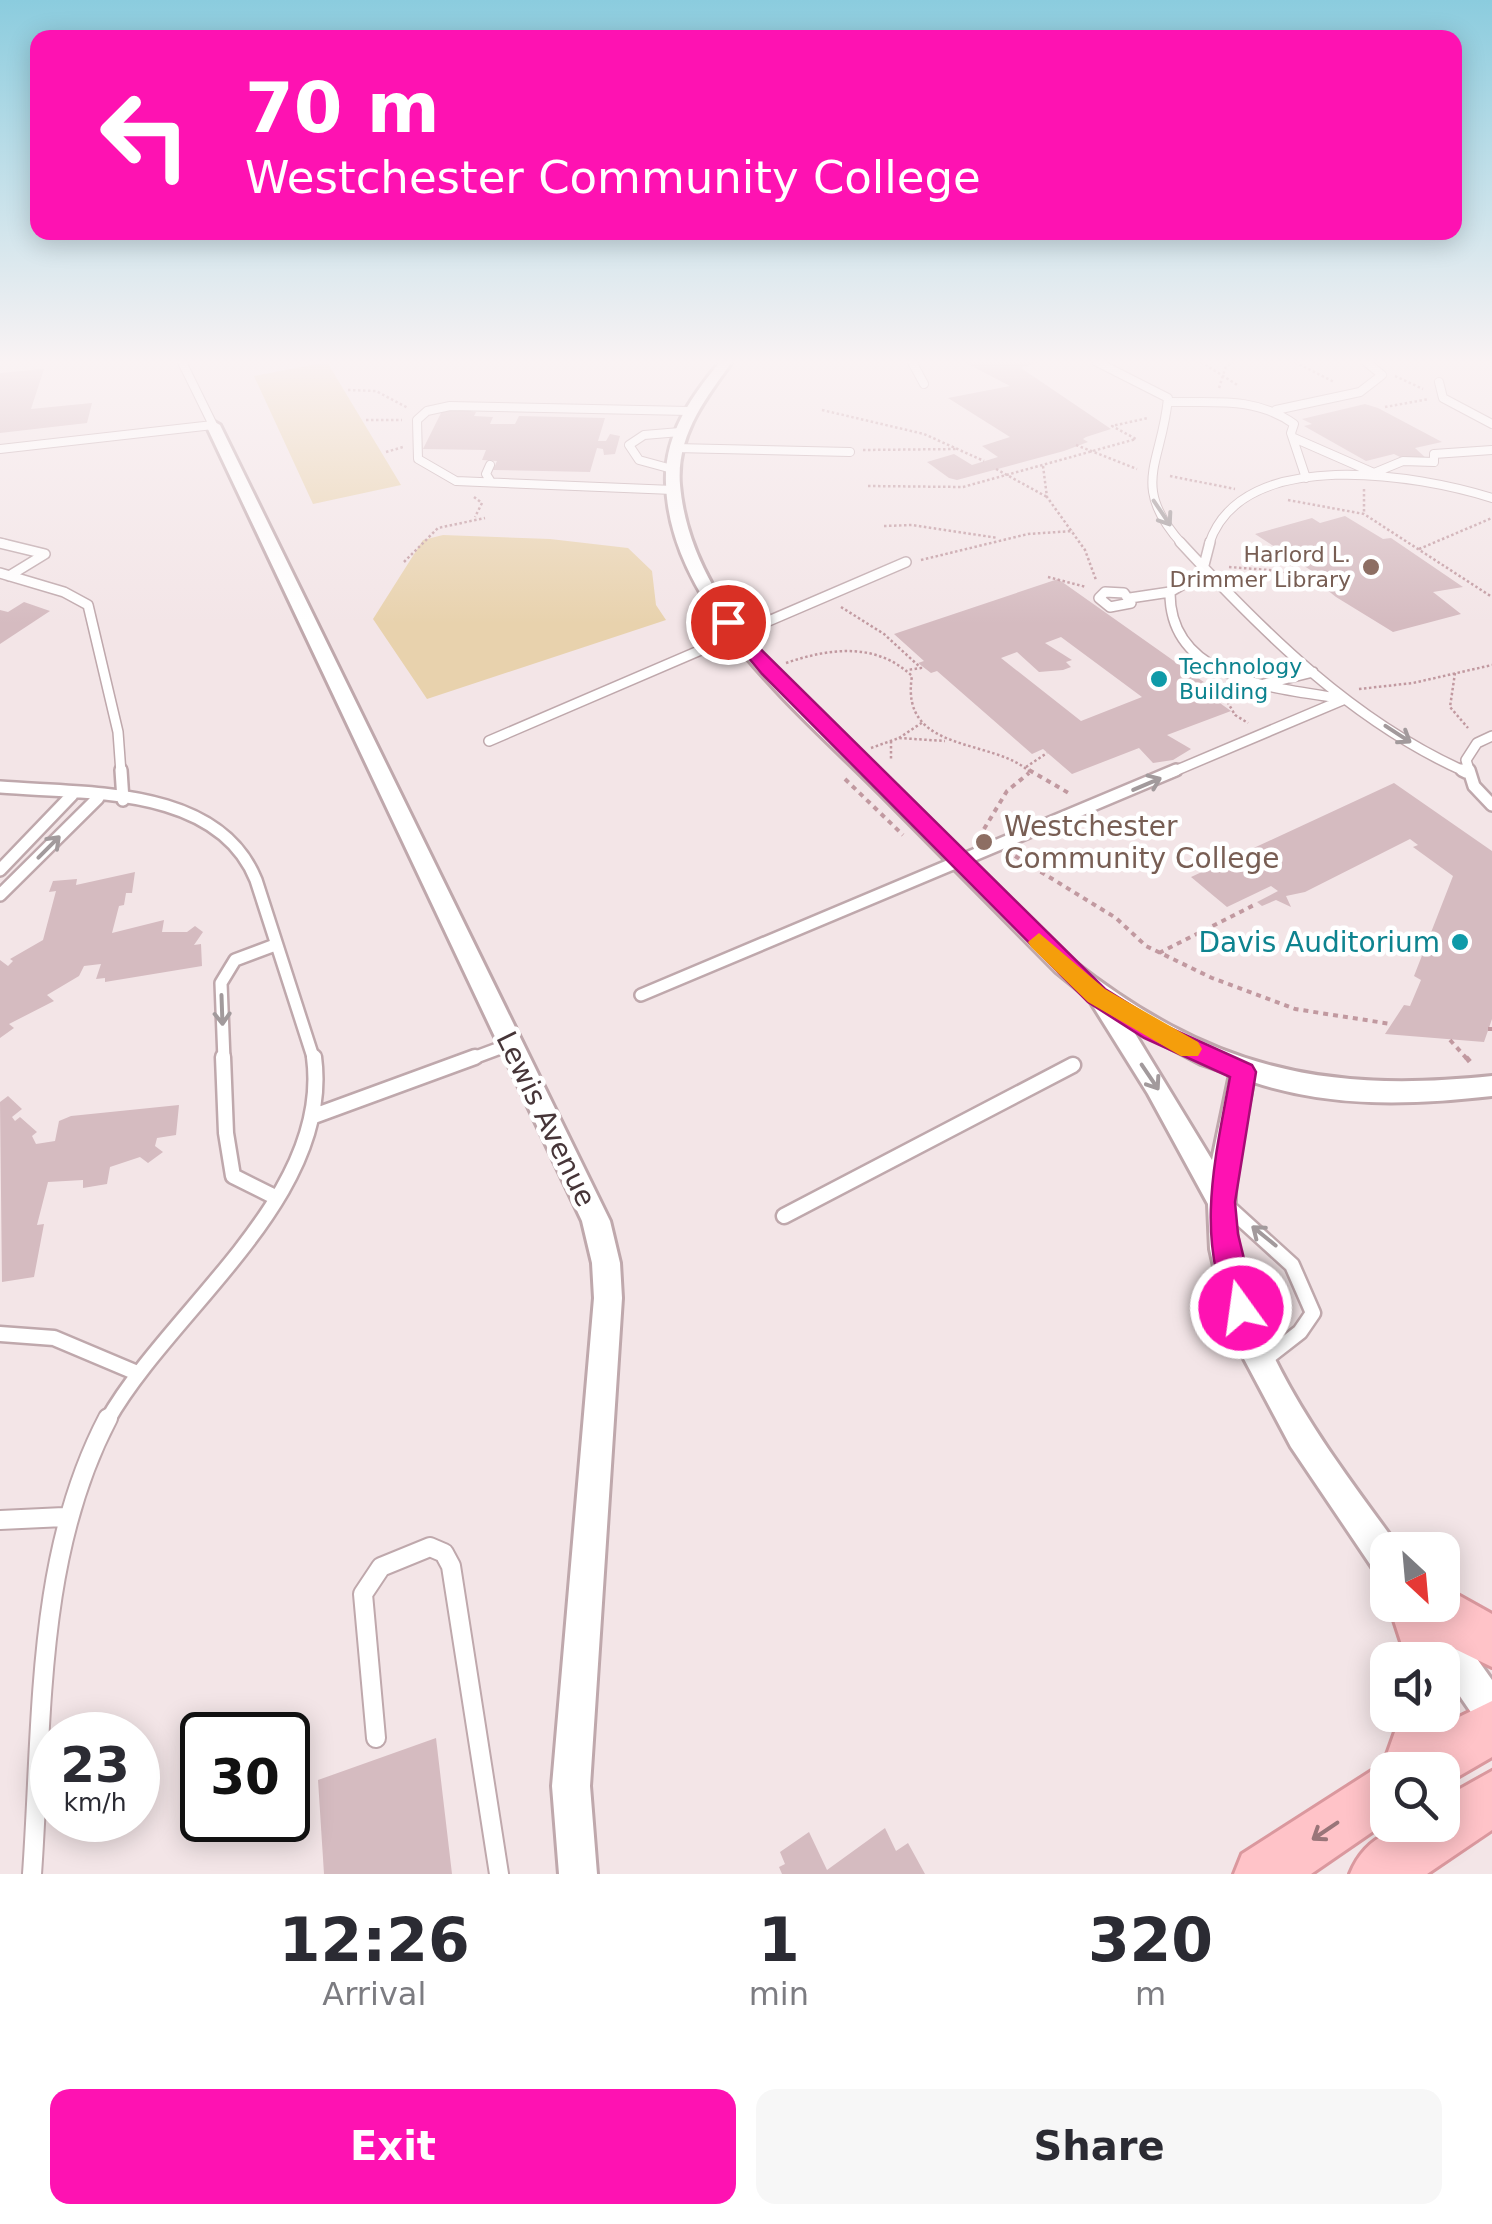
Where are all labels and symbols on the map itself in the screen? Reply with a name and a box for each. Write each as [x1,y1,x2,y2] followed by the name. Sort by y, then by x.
[1152,499,1173,527] one-way arrow
[1170,542,1351,592] place label: Harlord L. Drimmer Library
[1360,556,1382,578] marker: Harlord L. Drimmer Library
[686,580,771,665] pin
[1178,654,1302,704] place label: Technology Building
[1148,668,1170,690] marker: Technology Building
[1384,724,1411,744] one-way arrow
[1131,773,1161,791] one-way arrow
[1004,810,1279,875] place label: Westchester Community College
[973,831,995,853] marker: Westchester Community College
[37,835,61,859] one-way arrow
[1199,926,1440,959] place label: Davis Auditorium
[1449,931,1471,953] marker: Davis Auditorium
[213,994,232,1026] one-way arrow
[489,1026,603,1212] street label: Lewis Avenue
[1139,1063,1160,1091] one-way arrow
[1252,1225,1278,1247] one-way arrow
[1189,1256,1293,1360] position arrow
[1370,1532,1460,1622] north arrow
[180,1712,310,1842] speed limit sign: 30
[1311,1820,1339,1841] one-way arrow

